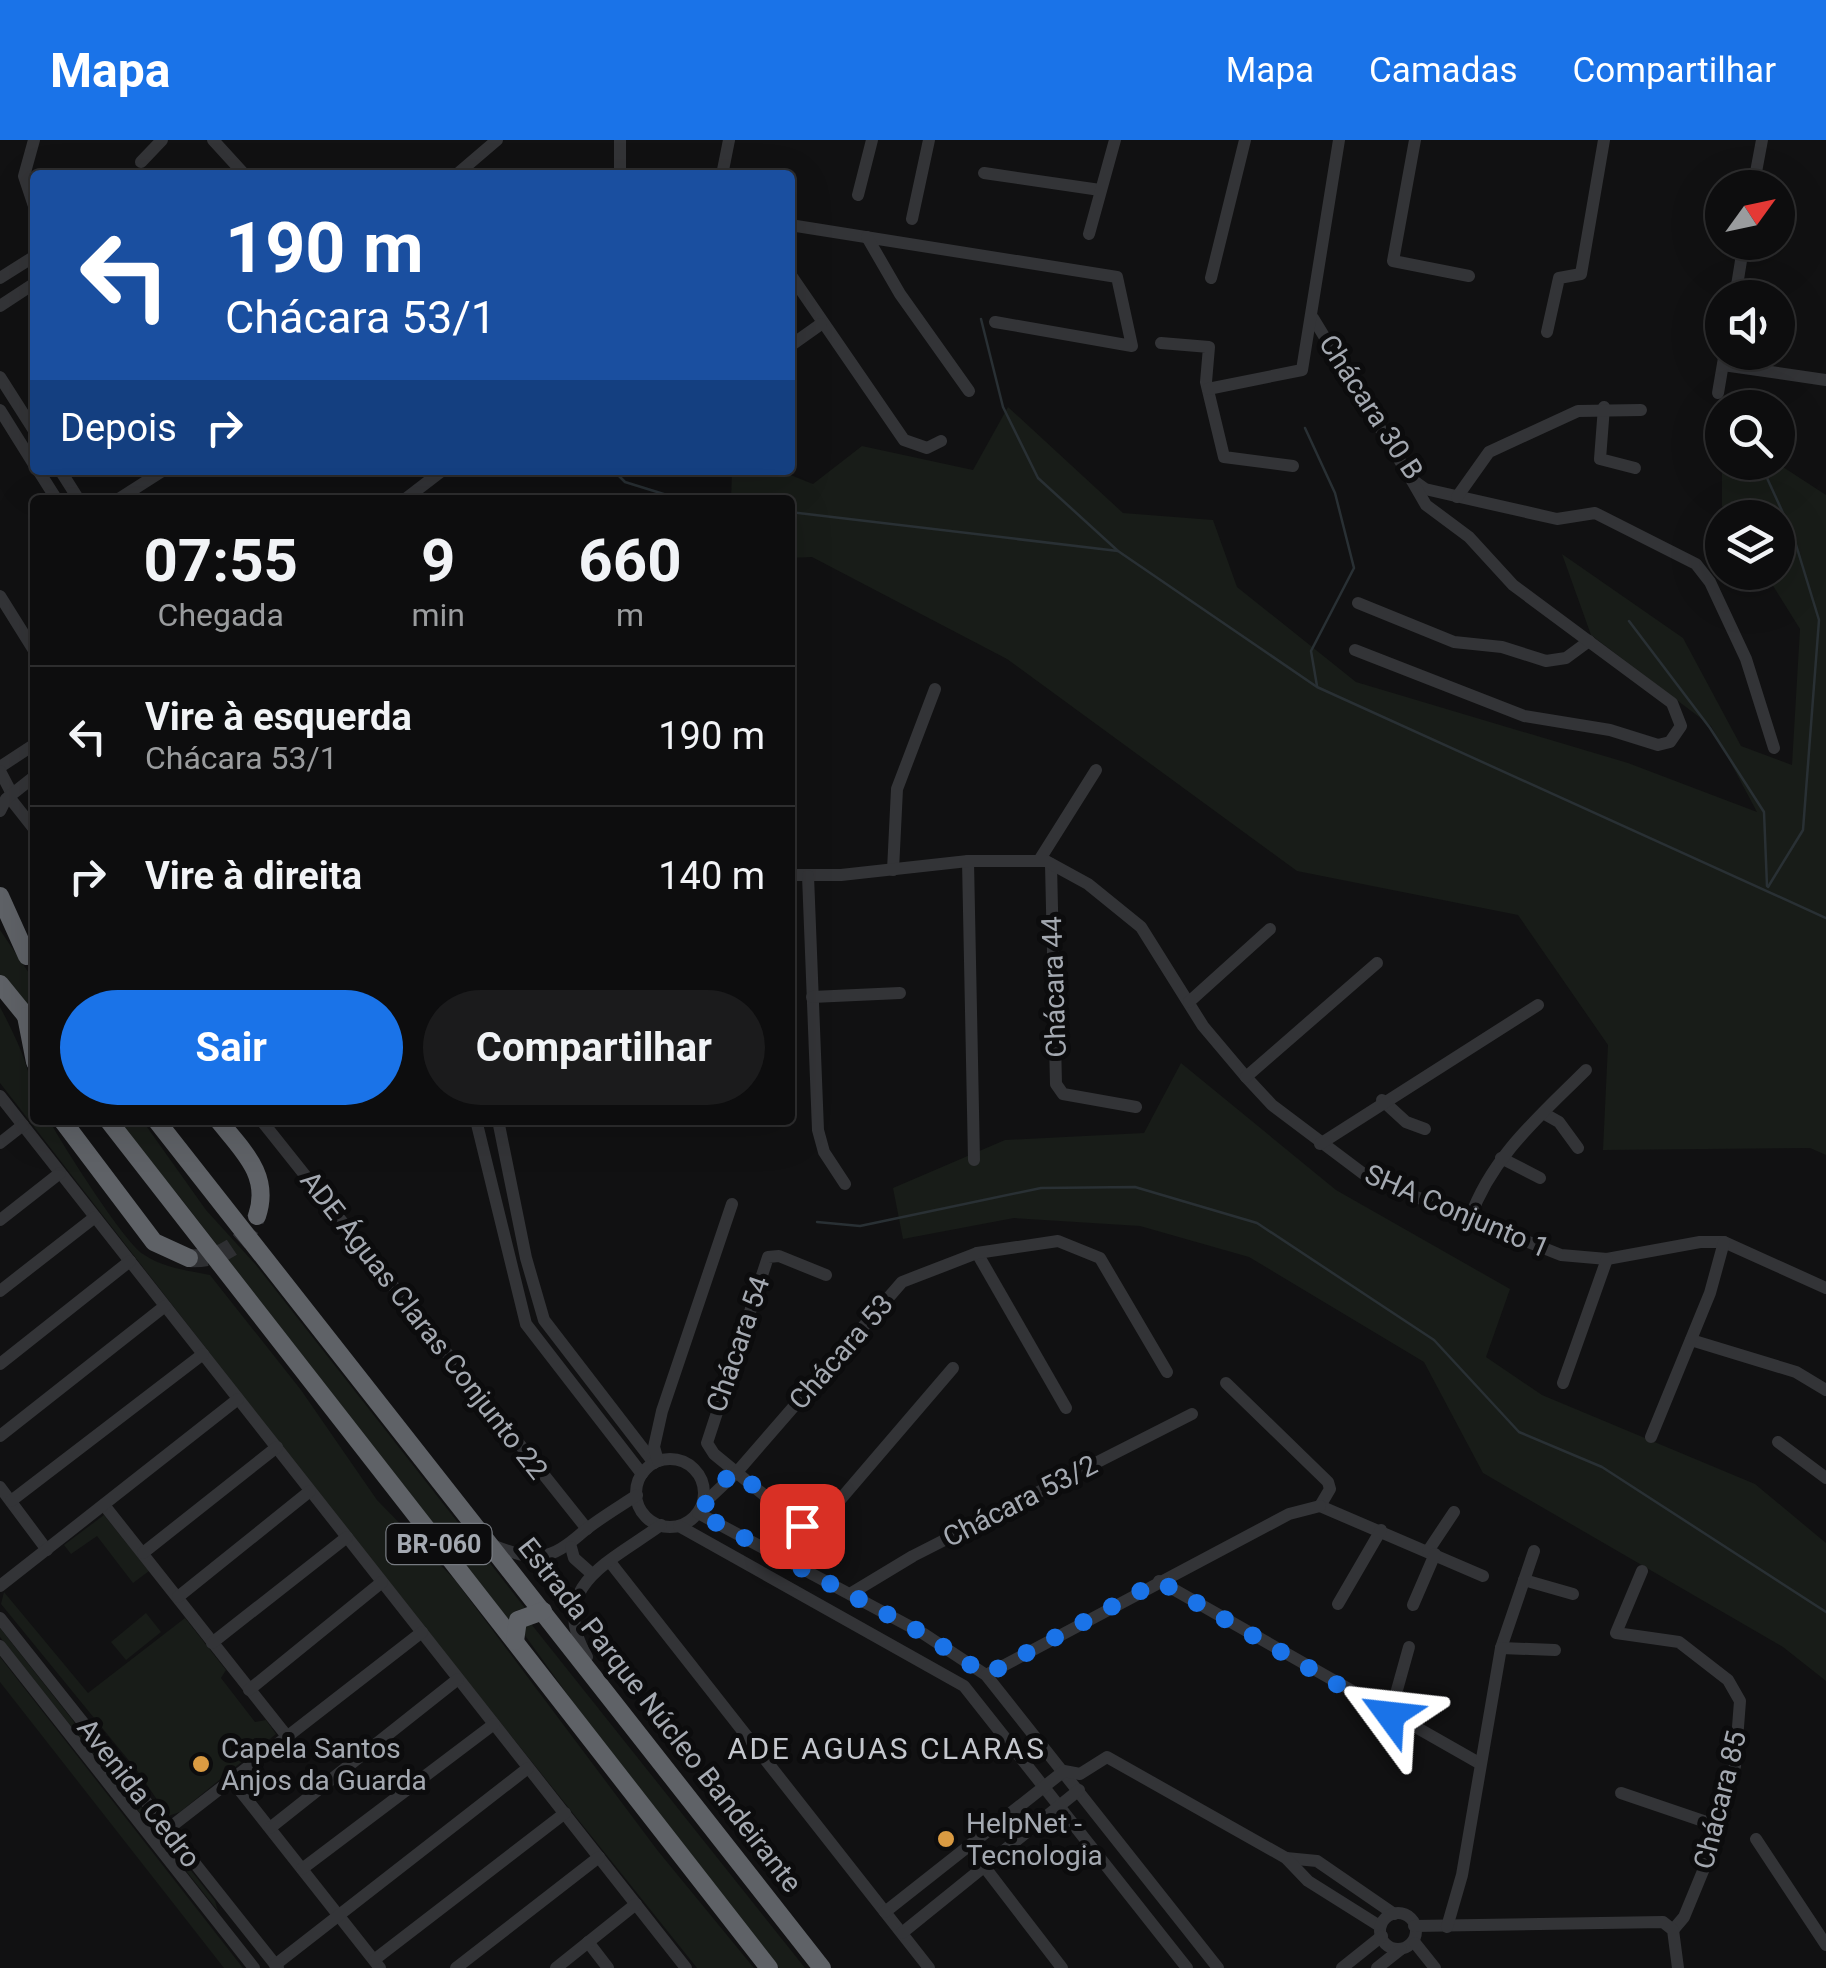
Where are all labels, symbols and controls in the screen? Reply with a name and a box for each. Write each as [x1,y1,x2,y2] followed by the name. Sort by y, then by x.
[50,42,170,99] text: Mapa
[1226,50,1314,91] text: Mapa
[1369,50,1518,91] text: Camadas
[1573,50,1776,91] text: Compartilhar
[1705,170,1795,260] north arrow
[1705,170,1795,590] map controls
[225,207,424,289] text: 190 m
[60,210,190,340] icon: left
[1705,280,1795,370] button: sound
[225,291,496,344] text: Chácara 53/1
[1312,329,1430,485] street label: Chácara 30 B
[1705,390,1795,480] button: search
[197,400,252,455] icon: right
[60,406,177,450] text: Depois
[1705,500,1795,590] button: layers
[143,525,298,596] text: 07:55
[421,525,455,596] text: 9
[578,525,682,596] text: 660
[158,596,284,634] text: Chegada
[411,596,465,634] text: min
[616,596,644,634] text: m
[145,695,412,739] text: Vire à esquerda
[60,709,115,764] icon: left
[658,714,765,758] text: 190 m
[145,739,338,777] text: Chácara 53/1
[60,849,115,904] icon: right
[145,854,362,898] text: Vire à direita
[658,854,765,898] text: 140 m
[1035,916,1073,1058] street label: Chácara 44
[60,990,403,1105] button: Sair
[423,990,765,1105] button: Compartilhar
[1360,1157,1554,1265] street label: SHA Conjunto 1
[293,1164,555,1486] street label: ADE Águas Claras Conjunto 22
[699,1272,777,1416] street label: Chácara 54
[782,1288,900,1416] street label: Chácara 53
[937,1448,1103,1554] street label: Chácara 53/2
[760,1484,845,1569] pin
[775,1499,830,1554] icon: arrive
[386,1524,492,1564] road number: BR-060
[511,1531,809,1899] street label: Estrada Parque Núcleo Bandeirante
[1338,1663,1442,1767] position arrow
[71,1712,207,1874] street label: Avenida Cedro
[1687,1727,1753,1873] street label: Chácara 85
[728,1731,1046,1766] district label: ADE AGUAS CLARAS
[221,1732,427,1797] place label: Capela Santos Anjos da Guarda
[190,1753,212,1775] marker: Capela Santos Anjos da Guarda
[966,1807,1103,1872] place label: HelpNet - Tecnologia
[935,1828,957,1850] marker: HelpNet - Tecnologia

